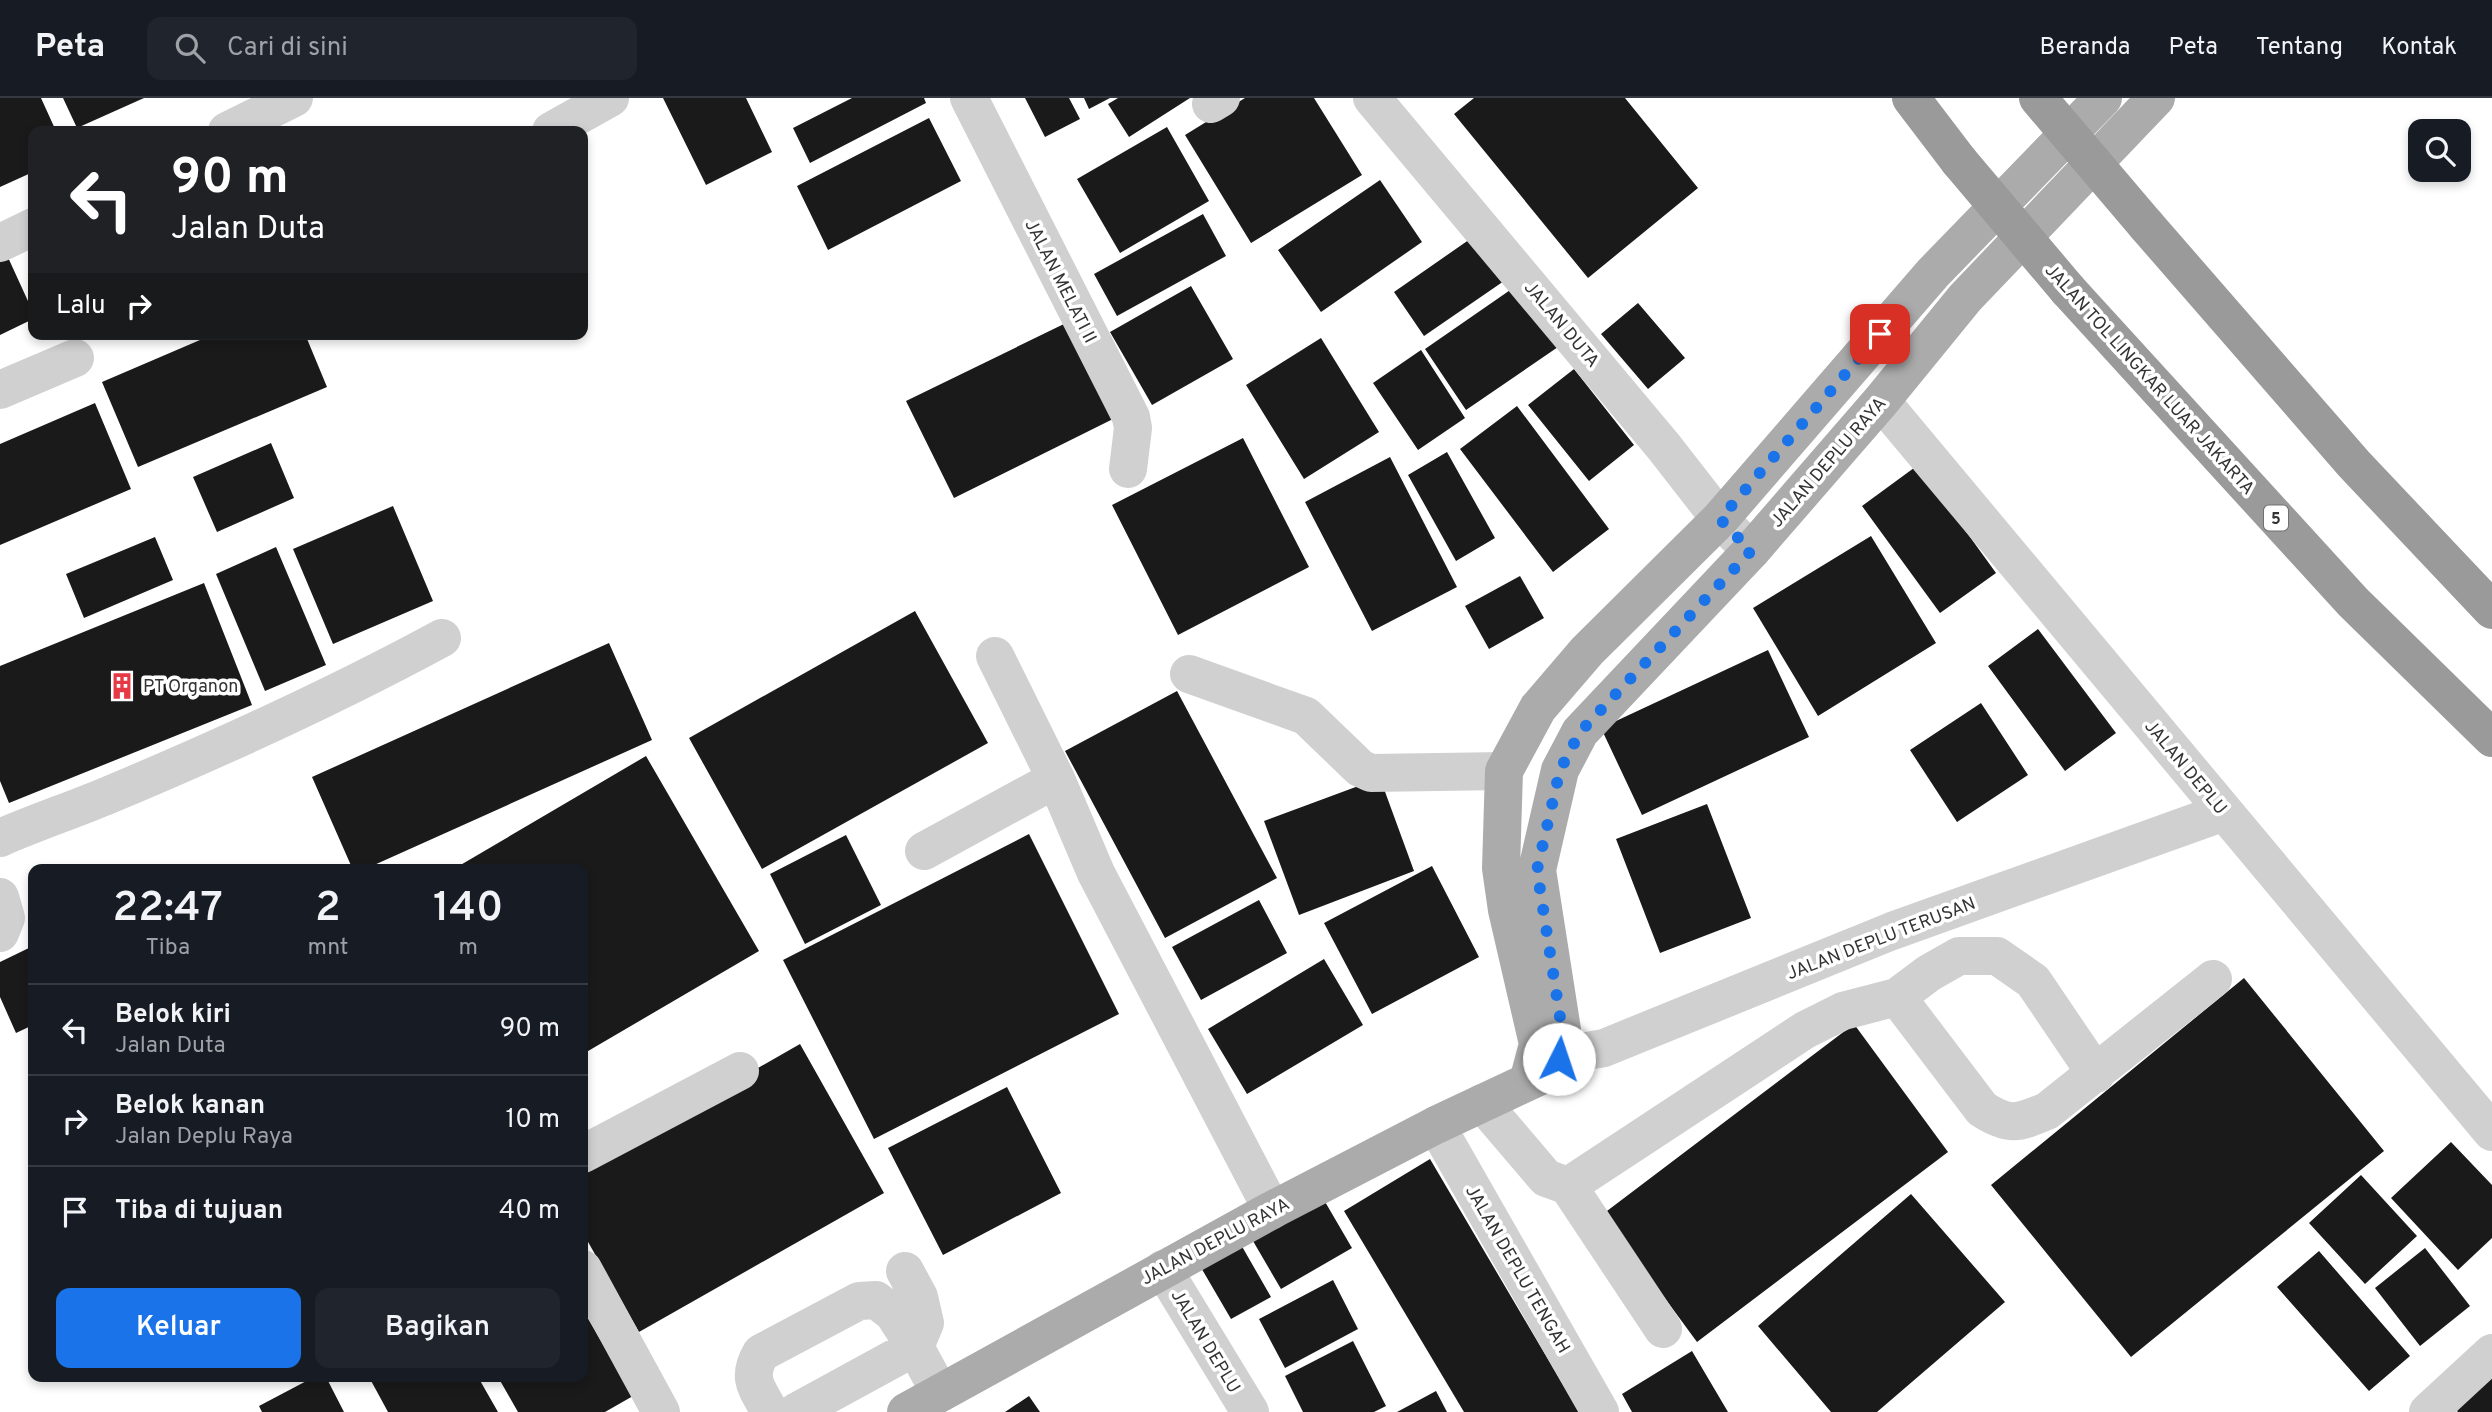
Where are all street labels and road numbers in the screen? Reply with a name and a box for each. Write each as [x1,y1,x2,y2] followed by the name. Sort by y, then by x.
[1019,216,1101,347] street label: JALAN MELATI II
[2039,260,2259,500] street label: JALAN TOL LINGKAR LUAR JAKARTA
[1518,277,1604,373] street label: JALAN DUTA
[1766,393,1892,533] street label: JALAN DEPLU RAYA
[2264,506,2288,530] road number: 5
[2139,716,2231,820] street label: JALAN DEPLU
[1784,893,1979,986] street label: JALAN DEPLU TERUSAN
[1459,1181,1574,1358] street label: JALAN DEPLU TENGAH
[1137,1193,1294,1291] street label: JALAN DEPLU RAYA
[1165,1286,1245,1398] street label: JALAN DEPLU

